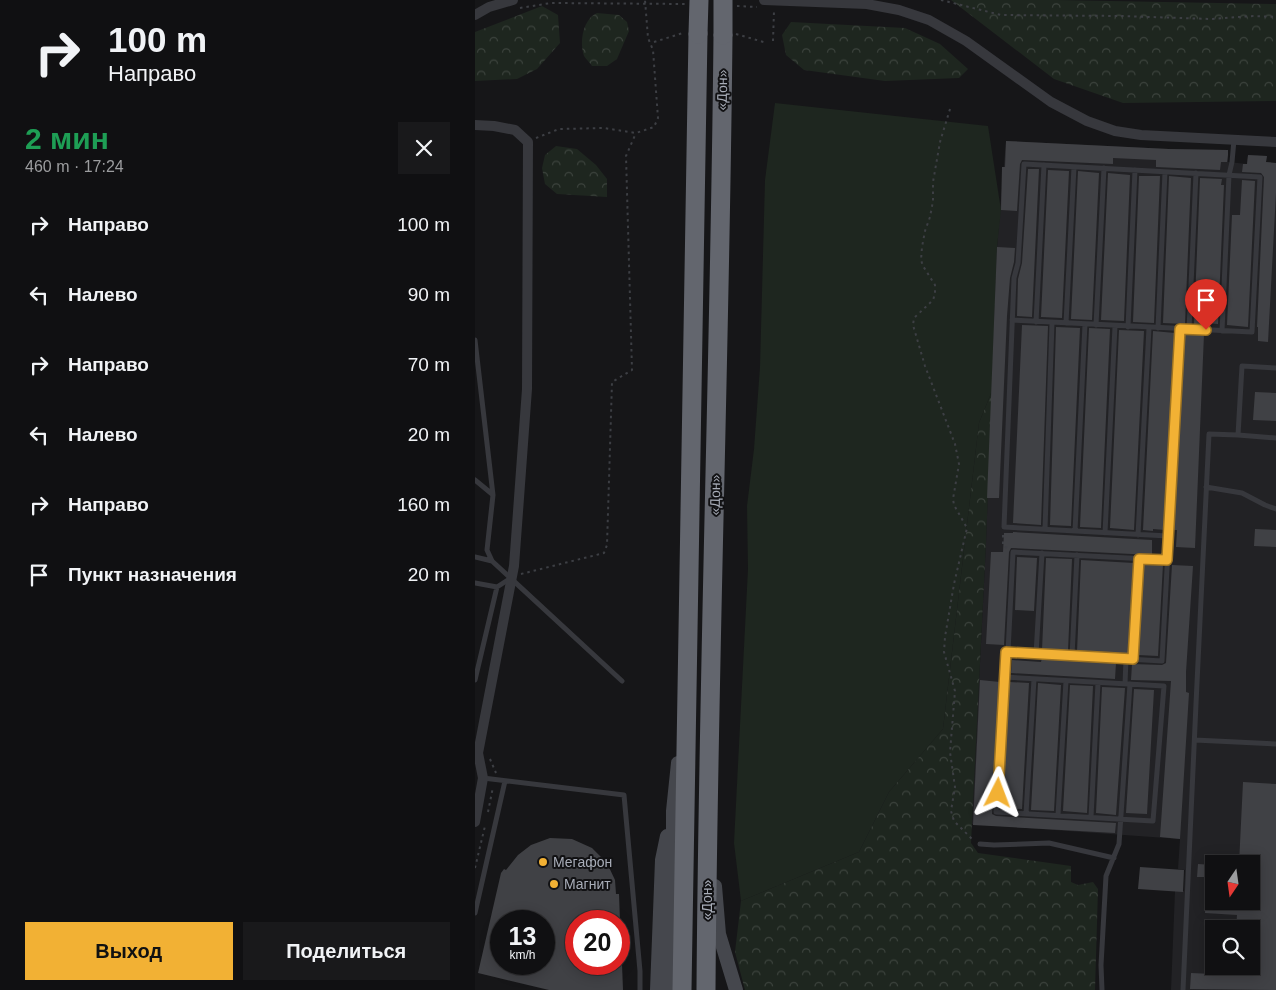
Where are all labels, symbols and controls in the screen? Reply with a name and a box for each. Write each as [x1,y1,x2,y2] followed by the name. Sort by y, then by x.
[25,20,90,85] icon: right
[108,20,207,59] text: 100 m
[108,61,196,86] text: Направо
[714,69,730,111] street label: «Дон»
[25,122,109,155] text: 2 мин
[398,122,450,174] button: close
[25,158,124,175] text: 460 m · 17:24
[25,211,53,239] icon: right
[68,214,149,235] text: Направо
[397,214,450,235] text: 100 m
[1185,279,1227,330] pin
[25,281,53,309] icon: left
[68,284,138,305] text: Налево
[408,284,450,305] text: 90 m
[1192,286,1220,314] icon: arrive
[25,351,53,379] icon: right
[68,354,149,375] text: Направо
[408,354,450,375] text: 70 m
[25,421,53,449] icon: left
[68,424,138,445] text: Налево
[408,424,450,445] text: 20 m
[707,474,723,516] street label: «Дон»
[25,491,53,519] icon: right
[68,494,149,515] text: Направо
[397,494,450,515] text: 160 m
[25,561,53,589] icon: arrive
[68,564,237,585] text: Пункт назначения
[408,564,450,585] text: 20 m
[971,766,1023,818] position arrow
[553,854,612,870] place label: Мегафон
[1205,855,1260,910] north arrow
[1205,855,1260,975] map controls
[537,856,549,868] marker: Мегафон
[564,876,611,892] place label: Магнит
[548,878,560,890] marker: Магнит
[699,879,715,920] street label: «Дон»
[565,910,630,975] speed limit sign: 20
[1205,920,1260,975] button: search
[25,922,233,980] button: Выход
[243,922,450,980] button: Поделиться
[509,922,536,950] text: 13
[509,948,536,962] text: km/h

